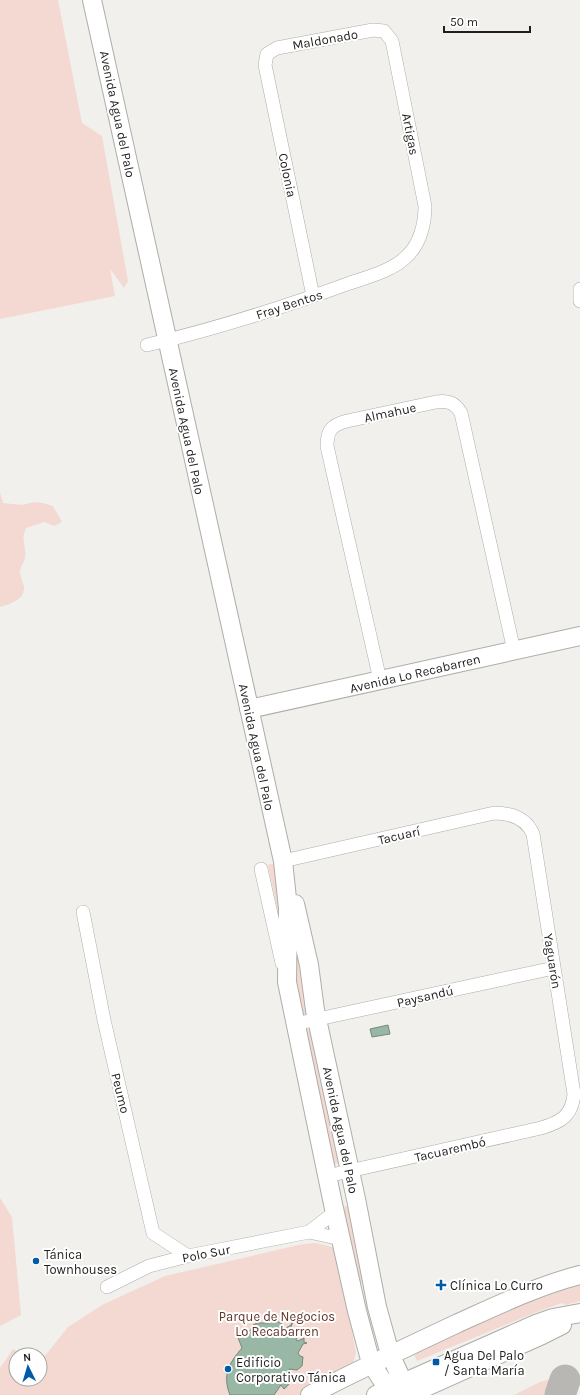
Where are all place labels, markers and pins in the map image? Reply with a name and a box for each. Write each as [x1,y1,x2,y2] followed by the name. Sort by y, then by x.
[44,1247,117,1277] place label: Tánica Townhouses
[31,1256,41,1266] marker: Tánica Townhouses
[450,1278,543,1293] place label: Clínica Lo Curro
[435,1279,447,1291] marker: Clínica Lo Curro
[444,1348,525,1378] place label: Agua Del Palo / Santa María
[236,1355,346,1385] place label: Edificio Corporativo Tánica
[431,1357,441,1367] marker: Agua Del Palo / Santa María
[223,1364,233,1374] marker: Edificio Corporativo Tánica

